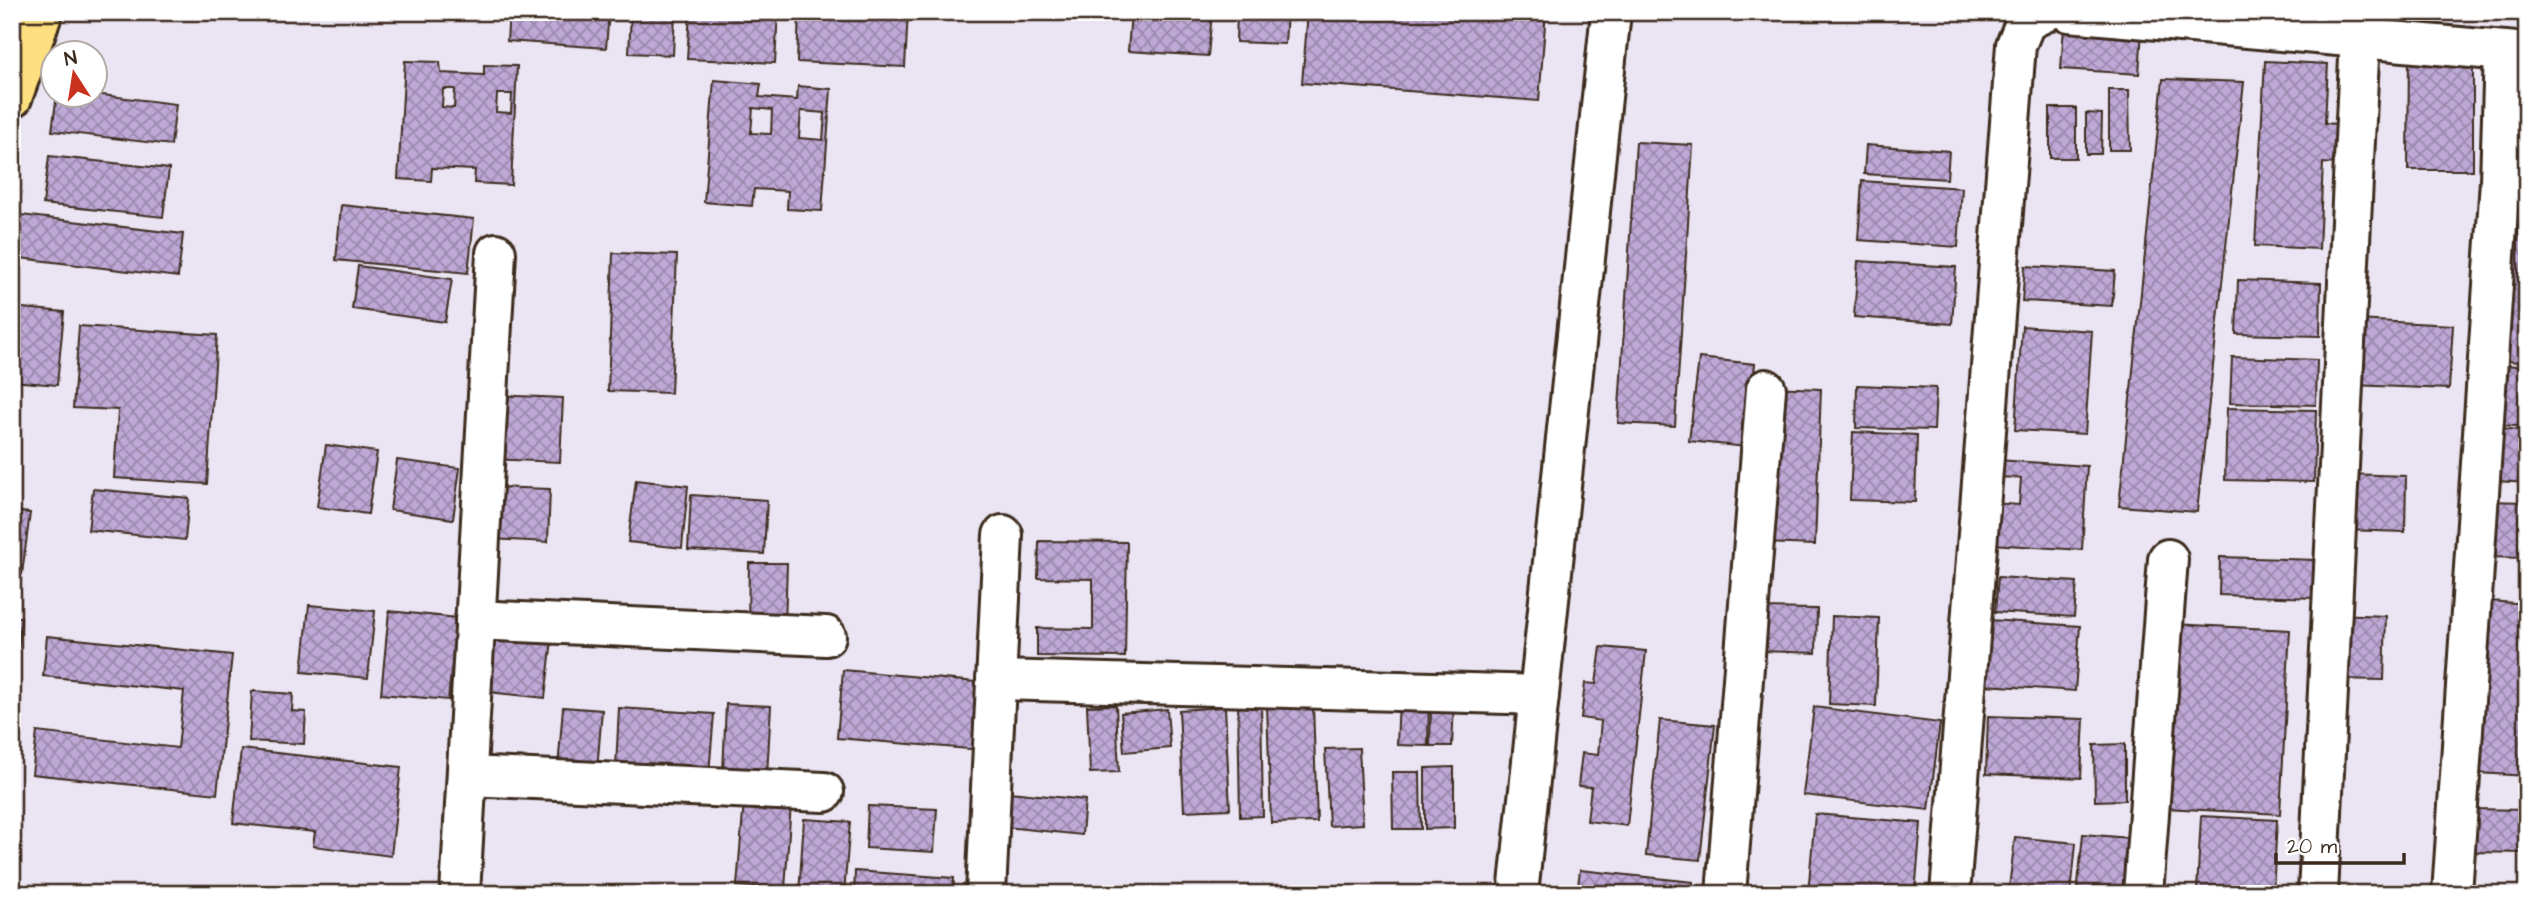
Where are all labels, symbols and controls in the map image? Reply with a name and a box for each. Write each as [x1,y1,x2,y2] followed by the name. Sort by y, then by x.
[38,38,108,108] north arrow
[62,44,79,73] text: N
[2276,822,2404,866] scale bar
[2287,832,2338,861] text: 20 m

